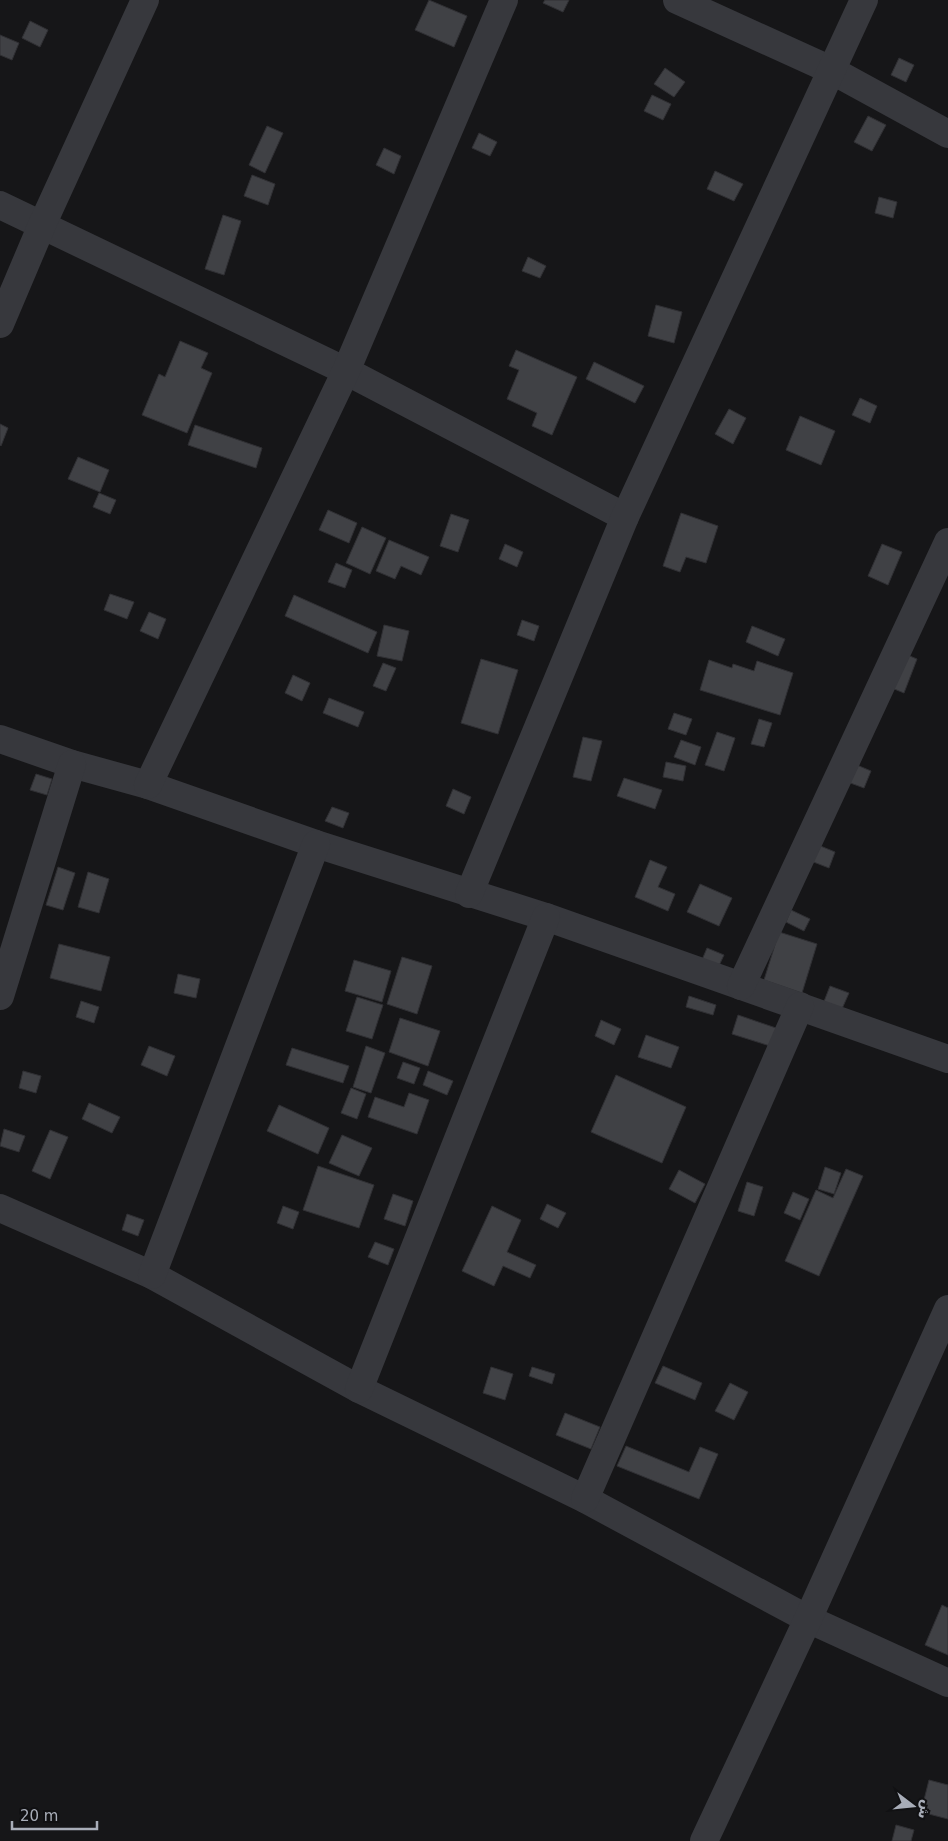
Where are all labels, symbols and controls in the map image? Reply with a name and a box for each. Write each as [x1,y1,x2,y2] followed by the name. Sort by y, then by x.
[888,1781,938,1831] north arrow
[12,1798,98,1830] scale bar
[915,1798,936,1821] text: ش
[20,1807,58,1825] text: 20 m

